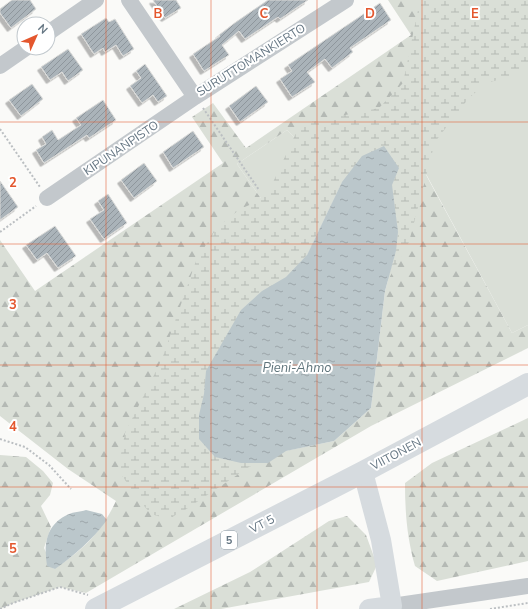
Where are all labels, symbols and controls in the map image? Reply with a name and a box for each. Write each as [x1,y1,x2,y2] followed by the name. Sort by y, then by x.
[154,5,163,23] text: B
[260,5,269,23] text: C
[365,5,375,23] text: D
[471,5,479,23] text: E
[16,16,56,56] north arrow
[194,20,308,100] street label: SURUTTOMANKIERTO
[35,21,51,37] text: N
[80,117,162,179] street label: KIPUNANPISTO
[9,174,17,192] text: 2
[9,296,17,314] text: 3
[262,359,332,377] water label: Pieni-Ahmo
[9,418,17,436] text: 4
[367,434,424,474] street label: VIITONEN
[246,511,277,537] street label: VT 5
[221,531,237,549] road number: 5
[9,540,17,558] text: 5

